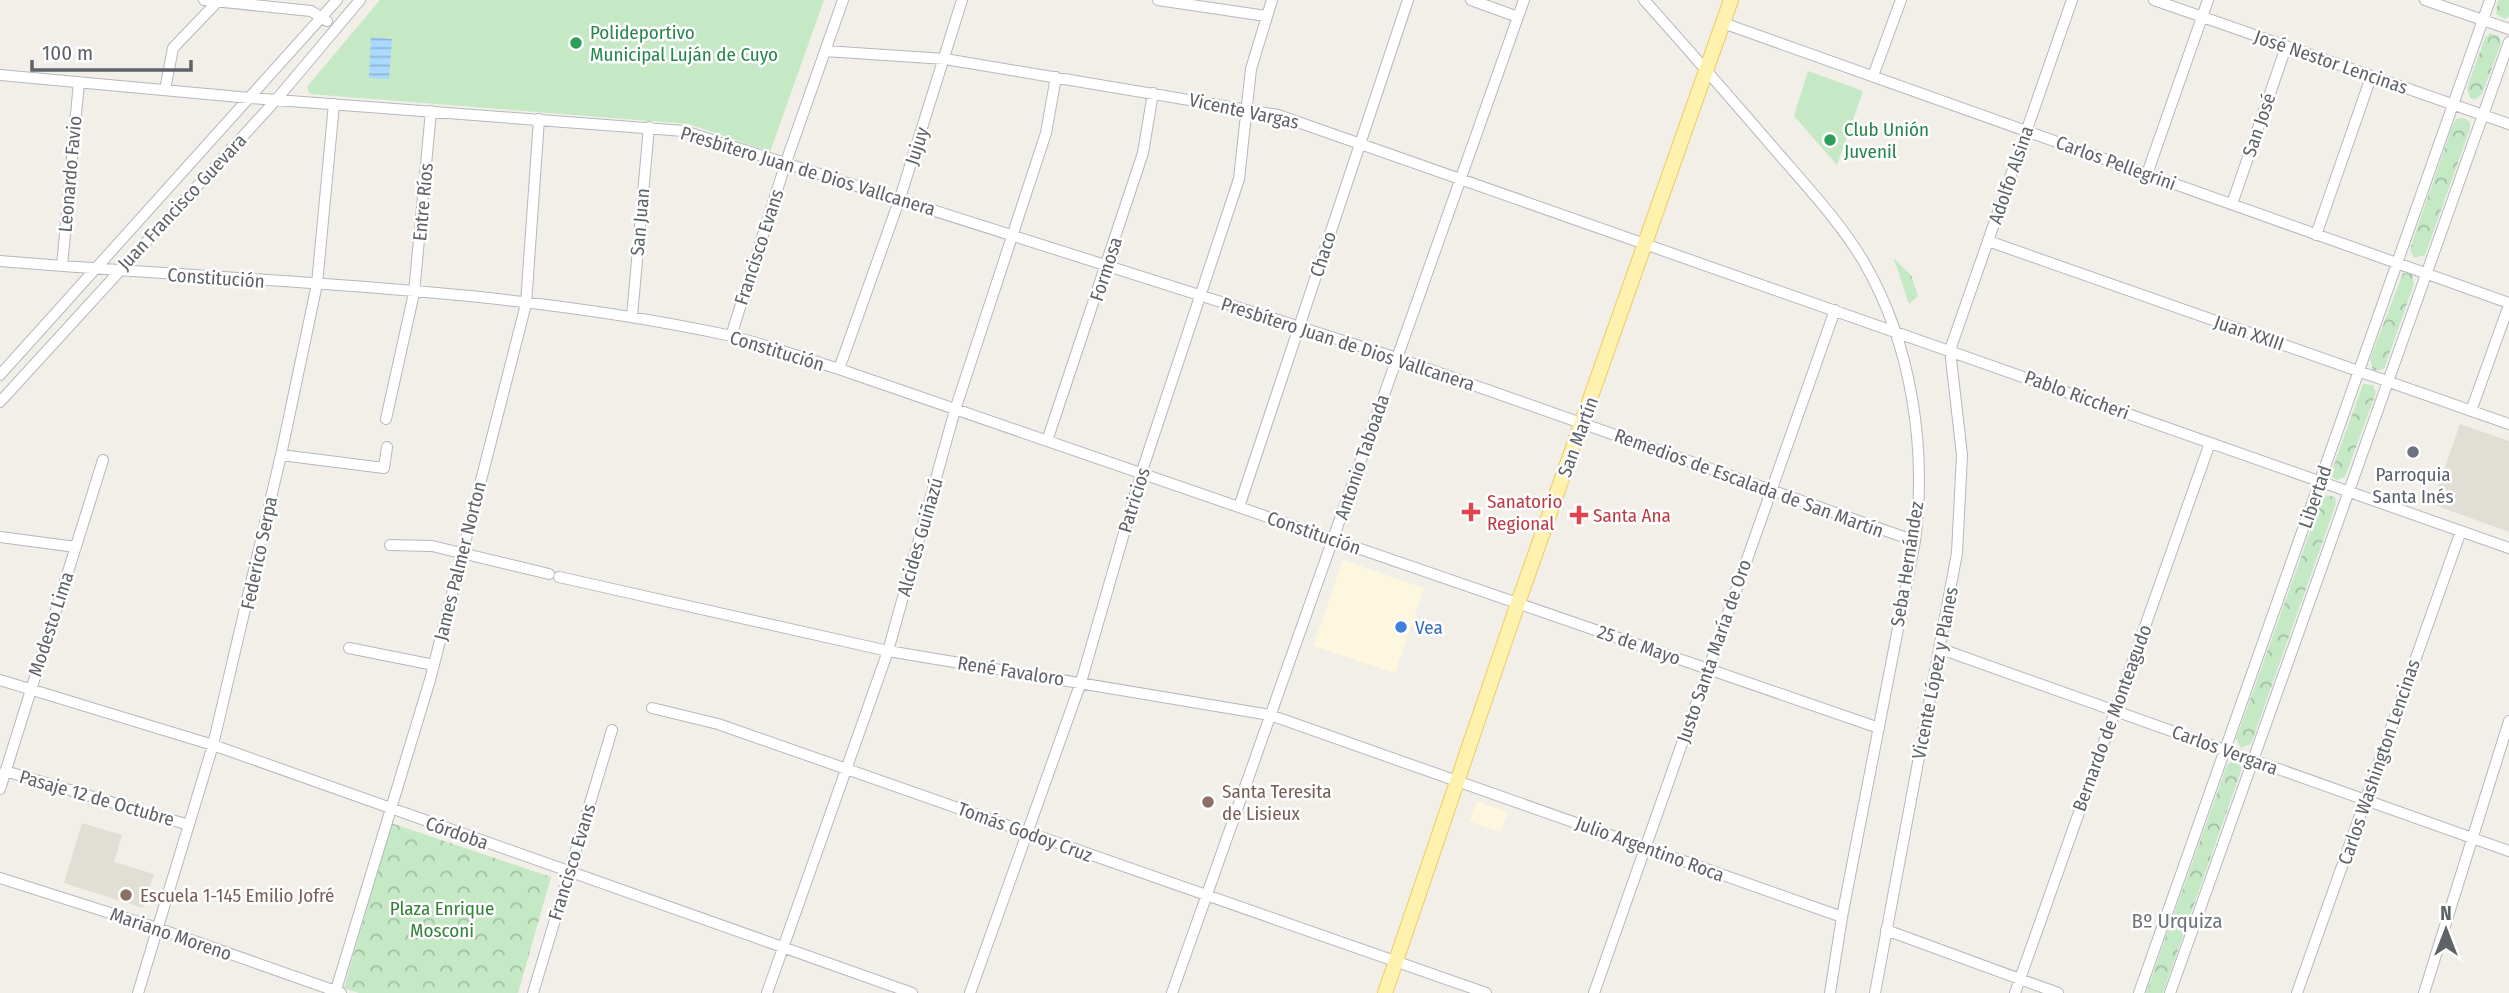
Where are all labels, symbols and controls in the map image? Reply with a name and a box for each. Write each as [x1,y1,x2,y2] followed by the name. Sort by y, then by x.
[590,21,778,66] place label: Polideportivo Municipal Luján de Cuyo
[2251,25,2411,99] street label: José Nestor Lencinas
[32,28,191,72] scale bar
[568,35,584,51] marker: Polideportivo Municipal Luján de Cuyo
[42,40,93,66] text: 100 m
[1187,88,1301,134] street label: Vicente Vargas
[2237,90,2281,160] street label: San José
[53,115,87,233] street label: Leonardo Favio
[1844,118,1929,163] place label: Club Unión Juvenil
[678,121,938,221] street label: Presbítero Juan de Dios Vallcanera
[1983,123,2039,227] street label: Adolfo Alsina
[900,124,934,168] street label: Jujuy
[113,129,251,275] street label: Juan Francisco Guevara
[2053,131,2179,195] street label: Carlos Pellegrini
[1822,132,1838,148] marker: Club Unión Juvenil
[408,162,438,242] street label: Entre Ríos
[729,186,789,308] street label: Francisco Evans
[626,187,654,257] street label: San Juan
[1305,228,1341,280] street label: Chaco
[1085,234,1127,304] street label: Formosa
[167,263,265,293] street label: Constitución
[1218,292,1478,396] street label: Presbítero Juan de Dios Vallcanera
[2211,310,2287,356] street label: Juan XXIII
[727,326,827,376] street label: Constitución
[2022,365,2132,425] street label: Pablo Riccheri
[1330,391,1394,523] street label: Antonio Taboada
[1553,394,1603,480] street label: San Martín
[1611,423,1887,543] street label: Remedios de Escalada de San Martín
[2405,444,2421,460] marker: Parroquia Santa Inés
[2294,463,2336,531] street label: Libertad
[2372,463,2454,508] place label: Parroquia Santa Inés
[1113,465,1155,535] street label: Patricios
[892,475,948,599] street label: Alcides Guiñazú
[429,479,491,643] street label: James Palmer Norton
[1487,490,1562,535] place label: Sanatorio Regional
[236,494,282,612] street label: Federico Serpa
[1886,499,1928,628] street label: Seba Hernández
[1461,502,1481,522] marker: Sanatorio Regional
[1593,504,1671,527] place label: Santa Ana
[1264,506,1364,560] street label: Constitución
[1571,507,1587,523] marker: Santa Ana
[1672,556,1756,746] street label: Justo Santa María de Oro
[23,569,79,679] street label: Modesto Lima
[1907,585,1963,761] street label: Vicente López y Planes
[1415,616,1443,639] place label: Vea
[1393,619,1409,635] marker: Vea
[1594,620,1684,670] street label: 25 de Mayo
[2067,621,2157,815] street label: Bernardo de Monteagudo
[956,651,1066,691] street label: René Favaloro
[2333,656,2425,868] street label: Carlos Washington Lencinas
[2169,720,2281,780] street label: Carlos Vergara
[17,765,177,831] street label: Pasaje 12 de Octubre
[1222,780,1332,825] place label: Santa Teresita de Lisieux
[1200,794,1216,810] marker: Santa Teresita de Lisieux
[955,797,1096,867] street label: Tomás Godoy Cruz
[543,801,601,923] street label: Francisco Evans
[1573,811,1727,887] street label: Julio Argentino Roca
[423,812,491,854] street label: Córdoba
[140,884,335,907] place label: Escuela 1-145 Emilio Jofré
[118,887,134,903] marker: Escuela 1-145 Emilio Jofré
[2411,895,2481,965] north arrow
[390,897,494,942] park label: Plaza Enrique Mosconi
[107,902,235,966] street label: Mariano Moreno
[2440,902,2452,925] text: N
[2132,908,2222,934] district label: Bº Urquiza

